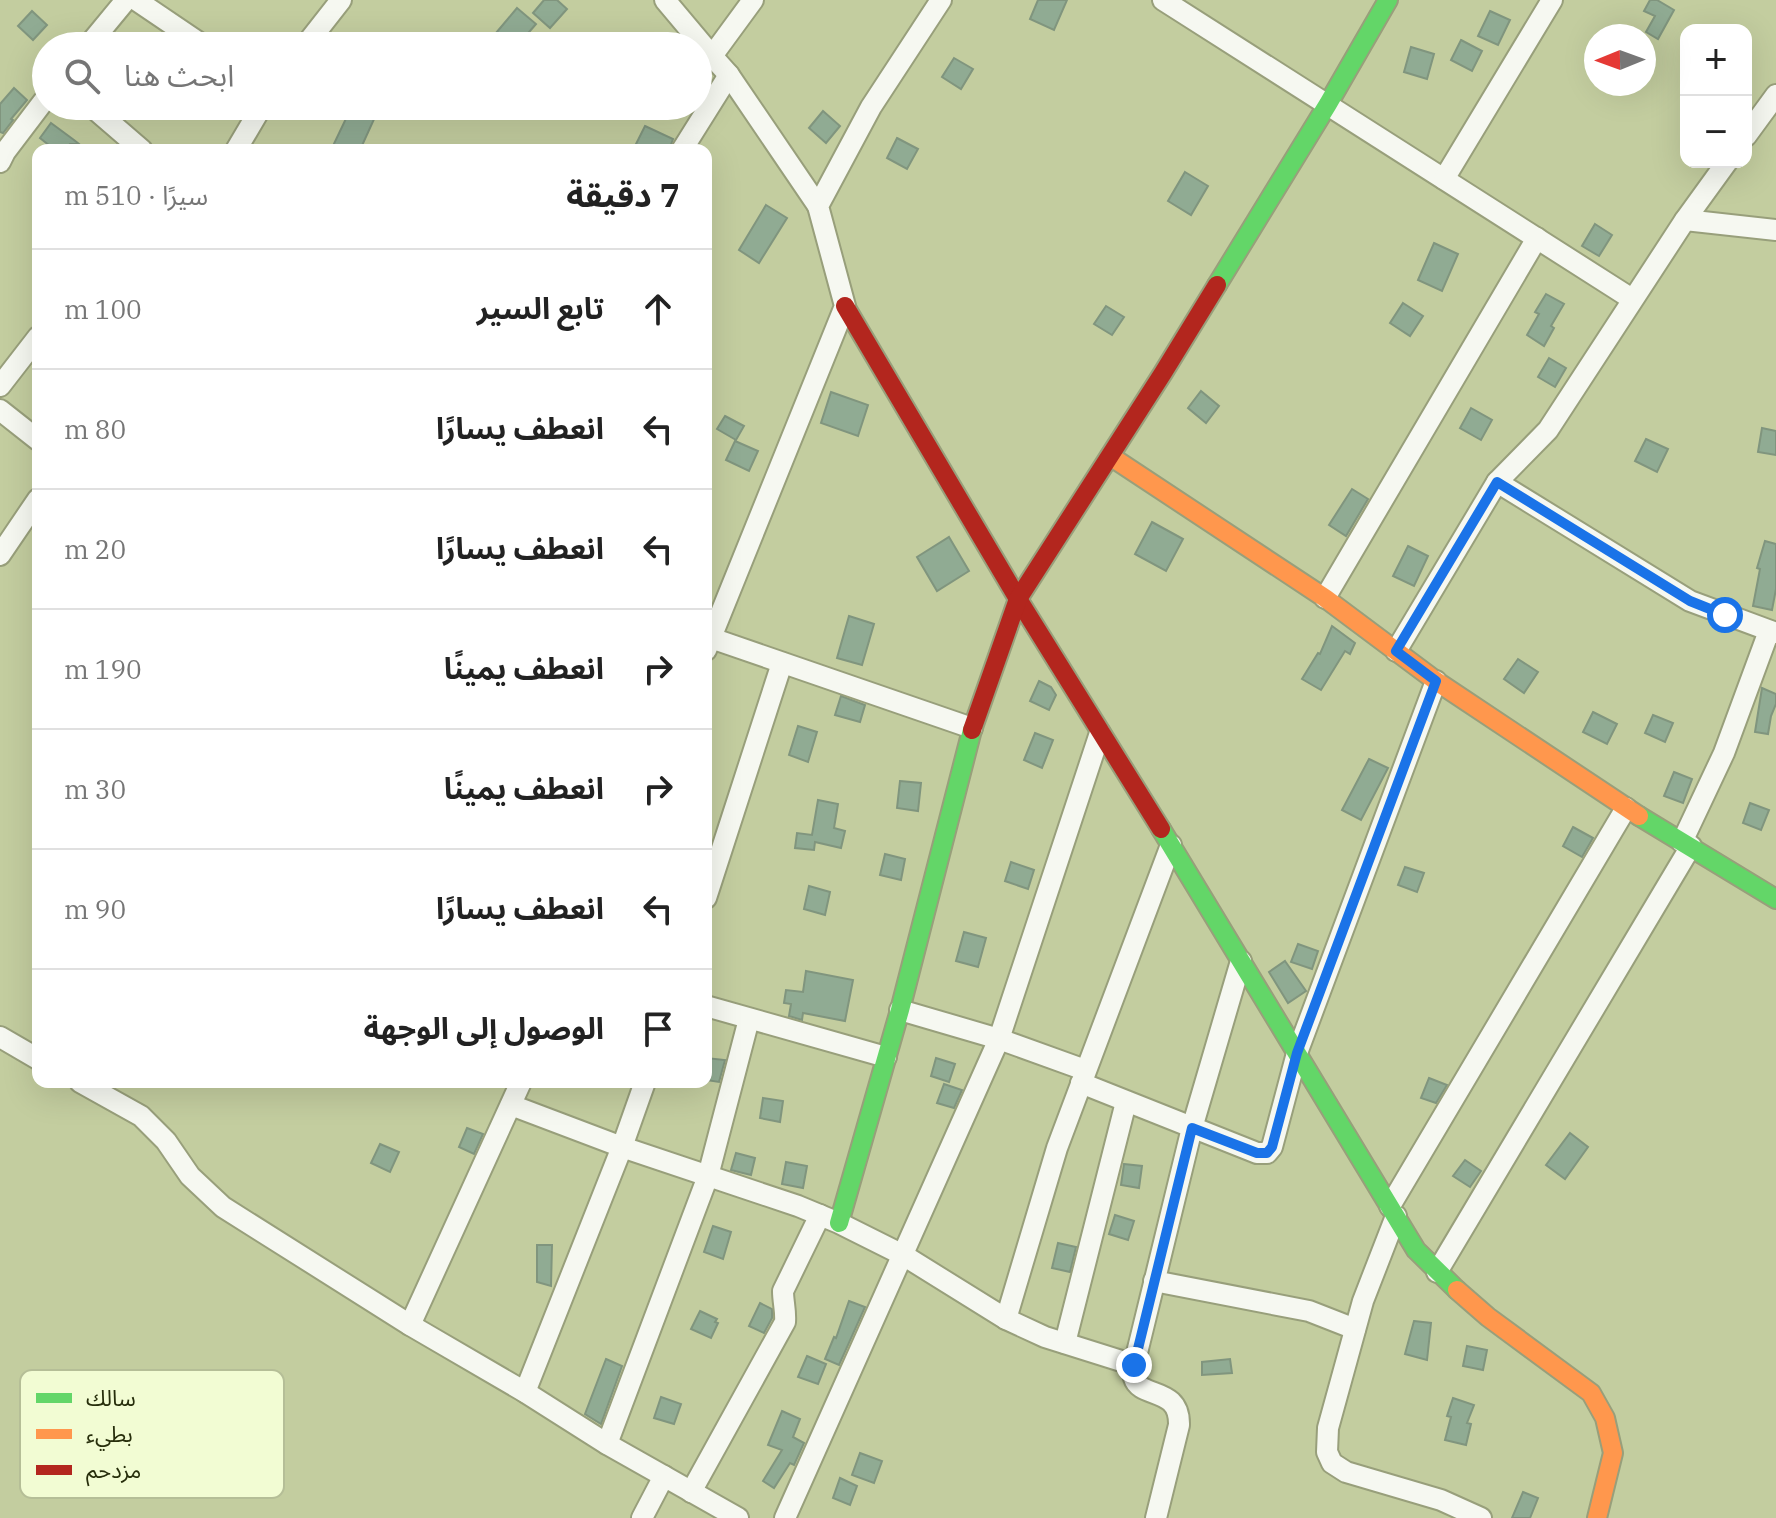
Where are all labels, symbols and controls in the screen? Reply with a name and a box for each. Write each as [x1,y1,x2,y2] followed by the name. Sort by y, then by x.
[1584,24,1656,96] north arrow
[1680,24,1752,168] map controls
[1680,24,1752,96] button: +
[32,32,712,120] search box
[60,54,104,98] icon: search
[124,55,234,94] text: ابحث هنا
[1680,96,1752,168] button: −
[566,172,680,216] text: 7 دقيقة
[64,178,208,212] text: سيرًا · 510 m
[636,287,680,331] icon: ahead
[477,288,604,327] text: تابع السير
[64,292,142,326] text: 100 m
[636,407,680,451] icon: left
[436,408,604,447] text: انعطف يسارًا
[64,412,126,446] text: 80 m
[636,527,680,571] icon: left
[436,528,604,567] text: انعطف يسارًا
[64,532,126,566] text: 20 m
[1707,597,1743,633] route start
[636,647,680,691] icon: right
[444,648,604,687] text: انعطف يمينًا
[64,652,142,686] text: 190 m
[636,767,680,811] icon: right
[444,768,604,807] text: انعطف يمينًا
[64,772,126,806] text: 30 m
[636,887,680,931] icon: left
[436,888,604,927] text: انعطف يسارًا
[64,892,126,926] text: 90 m
[636,1007,680,1051] icon: arrive
[364,1008,604,1047] text: الوصول إلى الوجهة
[1116,1347,1152,1383] route end
[20,1370,284,1498] legend
[86,1383,136,1412] text: سالك
[86,1419,133,1451] text: بطيء
[86,1455,141,1487] text: مزدحم

